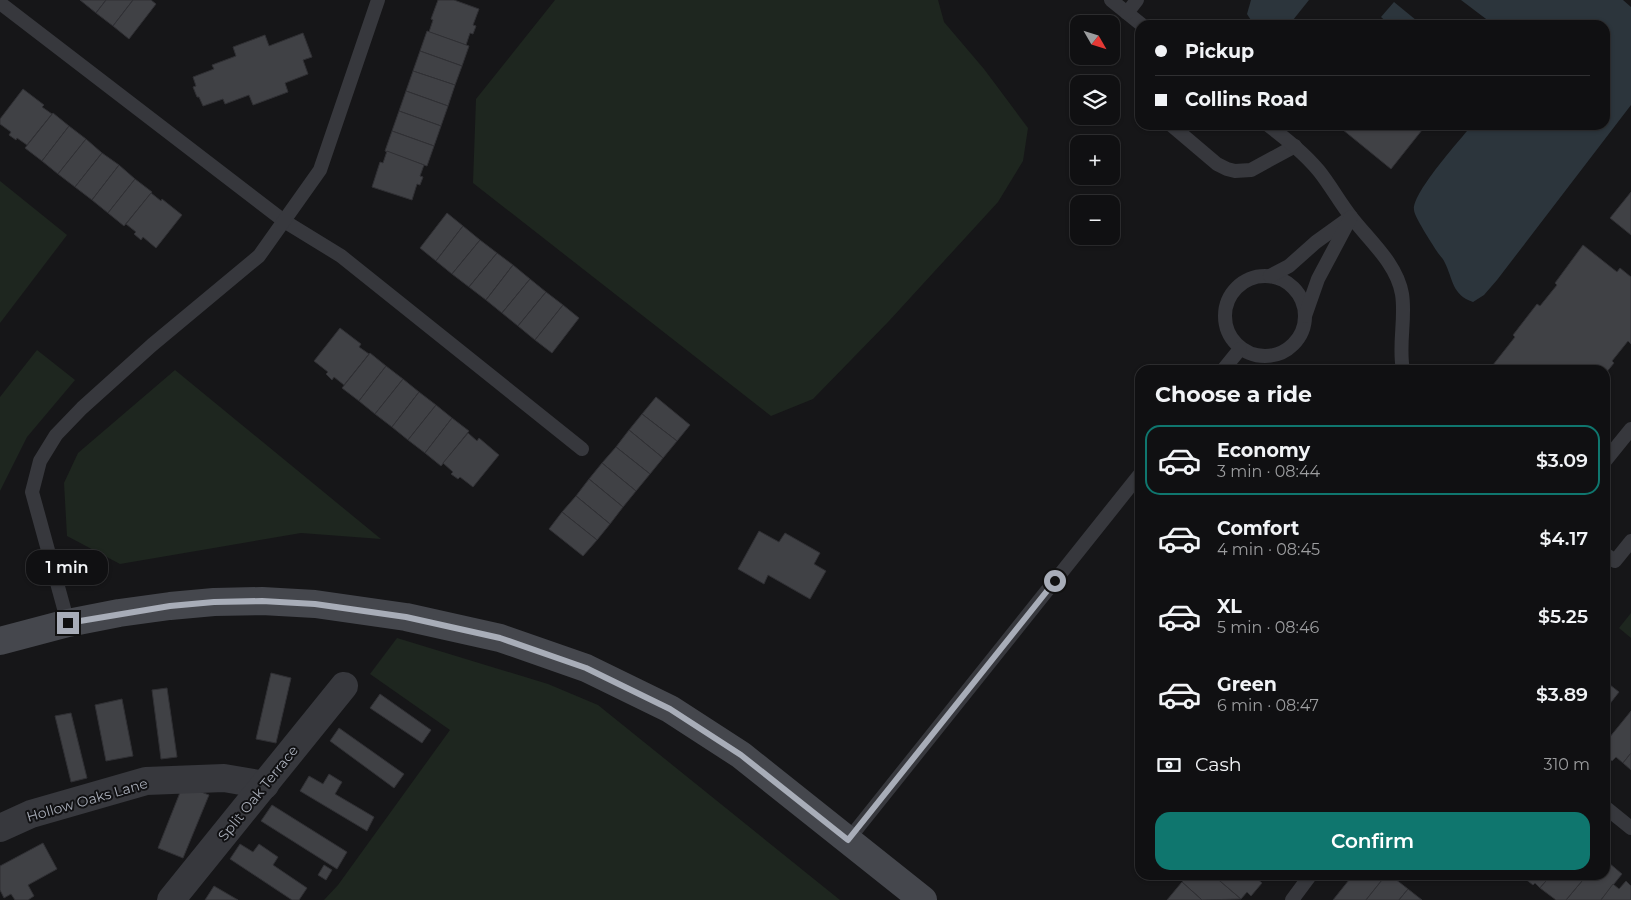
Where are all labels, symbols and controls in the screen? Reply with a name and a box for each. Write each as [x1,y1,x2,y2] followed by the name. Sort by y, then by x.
[1070,15,1120,65] north arrow
[1070,15,1120,245] map controls
[1185,40,1254,63] text: Pickup
[1070,75,1120,125] button: layers
[1185,88,1308,111] text: Collins Road
[1070,135,1120,185] button: +
[1070,195,1120,245] button: −
[1155,381,1312,408] text: Choose a ride
[1157,438,1202,483] icon: car
[1217,439,1310,462] text: Economy
[1536,449,1588,472] text: $3.09
[1217,462,1320,481] text: 3 min · 08:44
[1157,516,1202,561] icon: car
[1217,517,1299,540] text: Comfort
[1539,527,1588,550] text: $4.17
[1217,540,1320,559] text: 4 min · 08:45
[27,550,109,586] callout: 1 min
[46,558,88,577] text: 1 min
[1044,570,1066,592] route start
[1157,594,1202,639] icon: car
[1217,595,1242,618] text: XL
[1538,605,1588,628] text: $5.25
[57,612,79,634] route end
[1217,618,1319,637] text: 5 min · 08:46
[1157,672,1202,717] icon: car
[1217,673,1277,696] text: Green
[1536,683,1588,706] text: $3.89
[1217,696,1319,715] text: 6 min · 08:47
[214,742,302,844] street label: Split Oak Terrace
[1155,751,1183,779] icon: cash
[1195,753,1242,776] text: Cash
[1543,755,1590,774] text: 310 m
[24,774,150,826] street label: Hollow Oaks Lane
[1155,812,1590,870] button: Confirm

